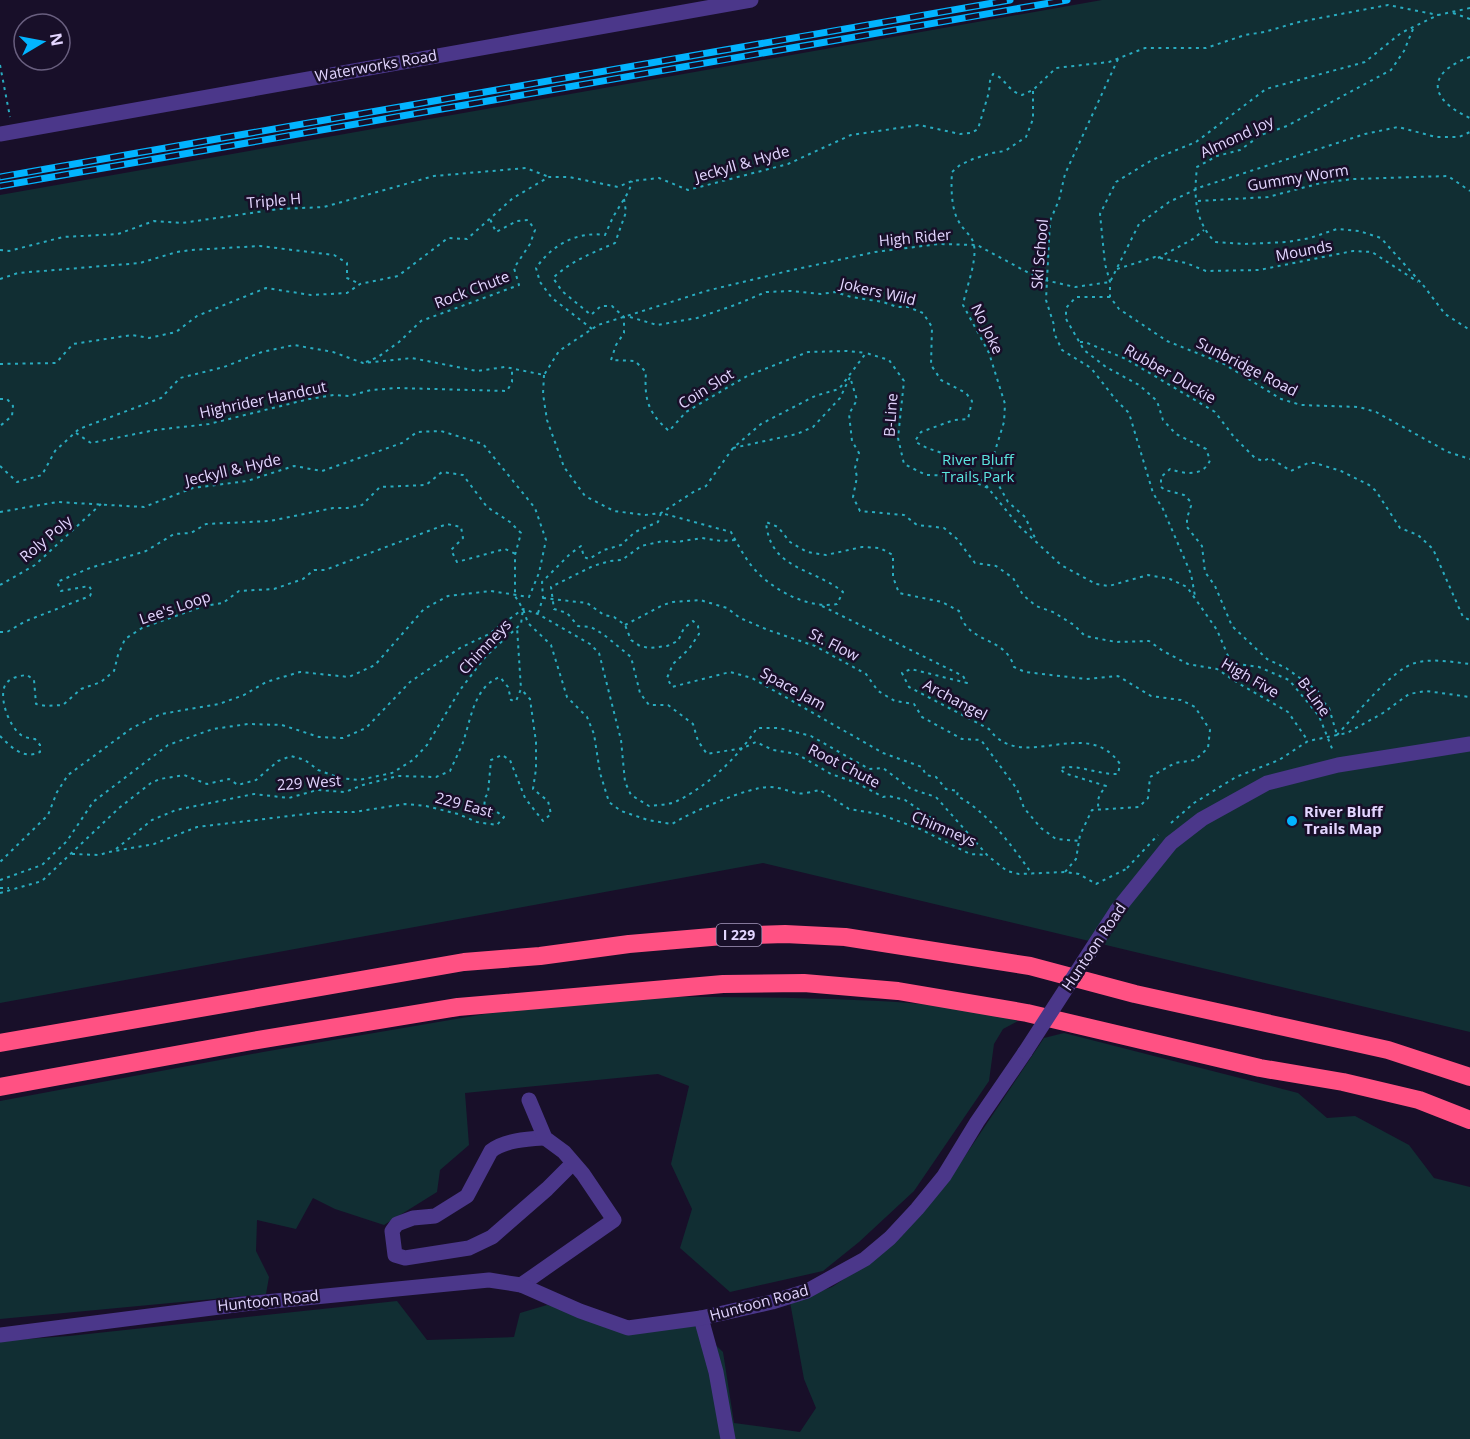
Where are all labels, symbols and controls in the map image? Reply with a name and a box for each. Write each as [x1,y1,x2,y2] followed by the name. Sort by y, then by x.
[12,12,72,72] north arrow
[45,31,69,48] text: N
[313,44,438,86] street label: Waterworks Road
[1197,110,1277,162] street label: Almond Joy
[690,140,791,187] street label: Jeckyll & Hyde
[1246,159,1350,195] street label: Gummy Worm
[246,188,302,212] street label: Triple H
[1026,218,1052,290] street label: Ski School
[878,224,952,250] street label: High Rider
[1274,235,1334,265] street label: Mounds
[431,266,512,313] street label: Rock Chute
[836,272,918,309] street label: Jokers Wild
[967,300,1009,357] street label: No Joke
[1193,332,1302,400] street label: Sunbridge Road
[1121,339,1220,407] street label: Rubber Duckie
[674,363,737,413] street label: Coin Slot
[198,376,328,422] street label: Highrider Handcut
[879,392,902,437] street label: B-Line
[181,448,283,490] street label: Jeckyll & Hyde
[942,449,1015,486] park label: River Bluff Trails Park
[15,510,76,566] street label: Roly Poly
[136,586,213,629] street label: Lee's Loop
[454,614,515,678] street label: Chimneys
[806,623,863,665] street label: St. Flow
[1218,653,1283,702] street label: High Five
[757,662,830,714] street label: Space Jam
[1294,673,1336,720] street label: B-Line
[920,674,991,724] street label: Archangel
[805,738,884,792] street label: Root Chute
[276,770,342,794] street label: 229 West
[433,787,495,821] street label: 229 East
[1304,801,1384,838] place label: River Bluff Trails Map
[909,805,980,851] street label: Chimneys
[1285,814,1299,828] marker: River Bluff Trails Map
[1056,899,1130,994] street label: Huntoon Road
[716,924,762,946] road number: I 229
[707,1279,810,1325] street label: Huntoon Road
[216,1285,320,1315] street label: Huntoon Road

